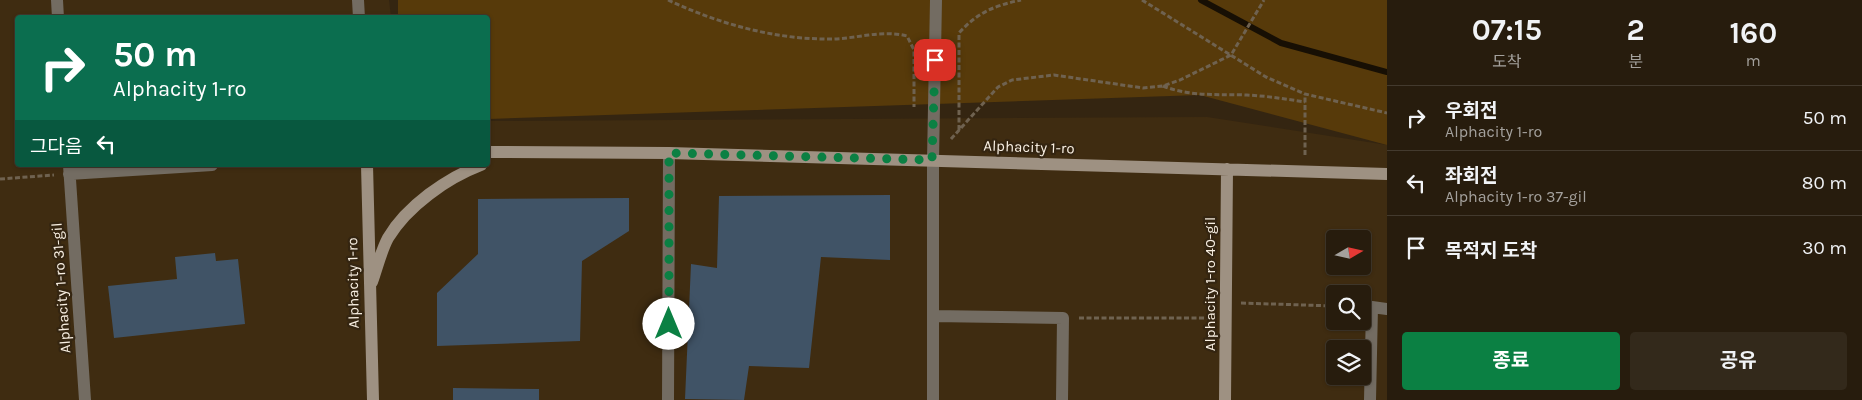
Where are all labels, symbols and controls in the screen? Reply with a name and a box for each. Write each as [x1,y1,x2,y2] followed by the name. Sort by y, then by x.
[1472,12,1542,48] text: 07:15
[1627,12,1645,48] text: 2
[1729,15,1777,51] text: 160
[113,34,198,75] text: 50 m
[30,35,95,100] icon: right
[914,39,956,81] pin
[921,46,949,74] icon: arrive
[1746,51,1761,70] text: m
[1492,52,1522,71] text: 도착
[1628,52,1643,71] text: 분
[113,76,247,102] text: Alphacity 1-ro
[1445,100,1497,122] text: 우회전
[1402,104,1430,132] icon: right
[1803,107,1847,129] text: 50 m
[1445,122,1542,141] text: Alphacity 1-ro
[92,130,120,158] icon: left
[30,136,82,158] text: 그다음
[983,136,1075,158] street label: Alphacity 1-ro
[1445,165,1497,187] text: 좌회전
[1402,169,1430,197] icon: left
[1802,172,1847,194] text: 80 m
[1445,187,1587,206] text: Alphacity 1-ro 37-gil
[1201,217,1219,351] street label: Alphacity 1-ro 40-gil
[47,222,75,354] street label: Alphacity 1-ro 31-gil
[1326,230,1371,275] north arrow
[1326,230,1371,385] map controls
[1402,234,1430,262] icon: arrive
[343,237,363,329] street label: Alphacity 1-ro
[1802,237,1847,259] text: 30 m
[1445,240,1537,262] text: 목적지 도착
[1326,285,1371,330] button: search
[642,297,694,349] position arrow
[1402,332,1620,390] button: 종료
[1630,332,1847,390] button: 공유
[1326,340,1371,385] button: layers

